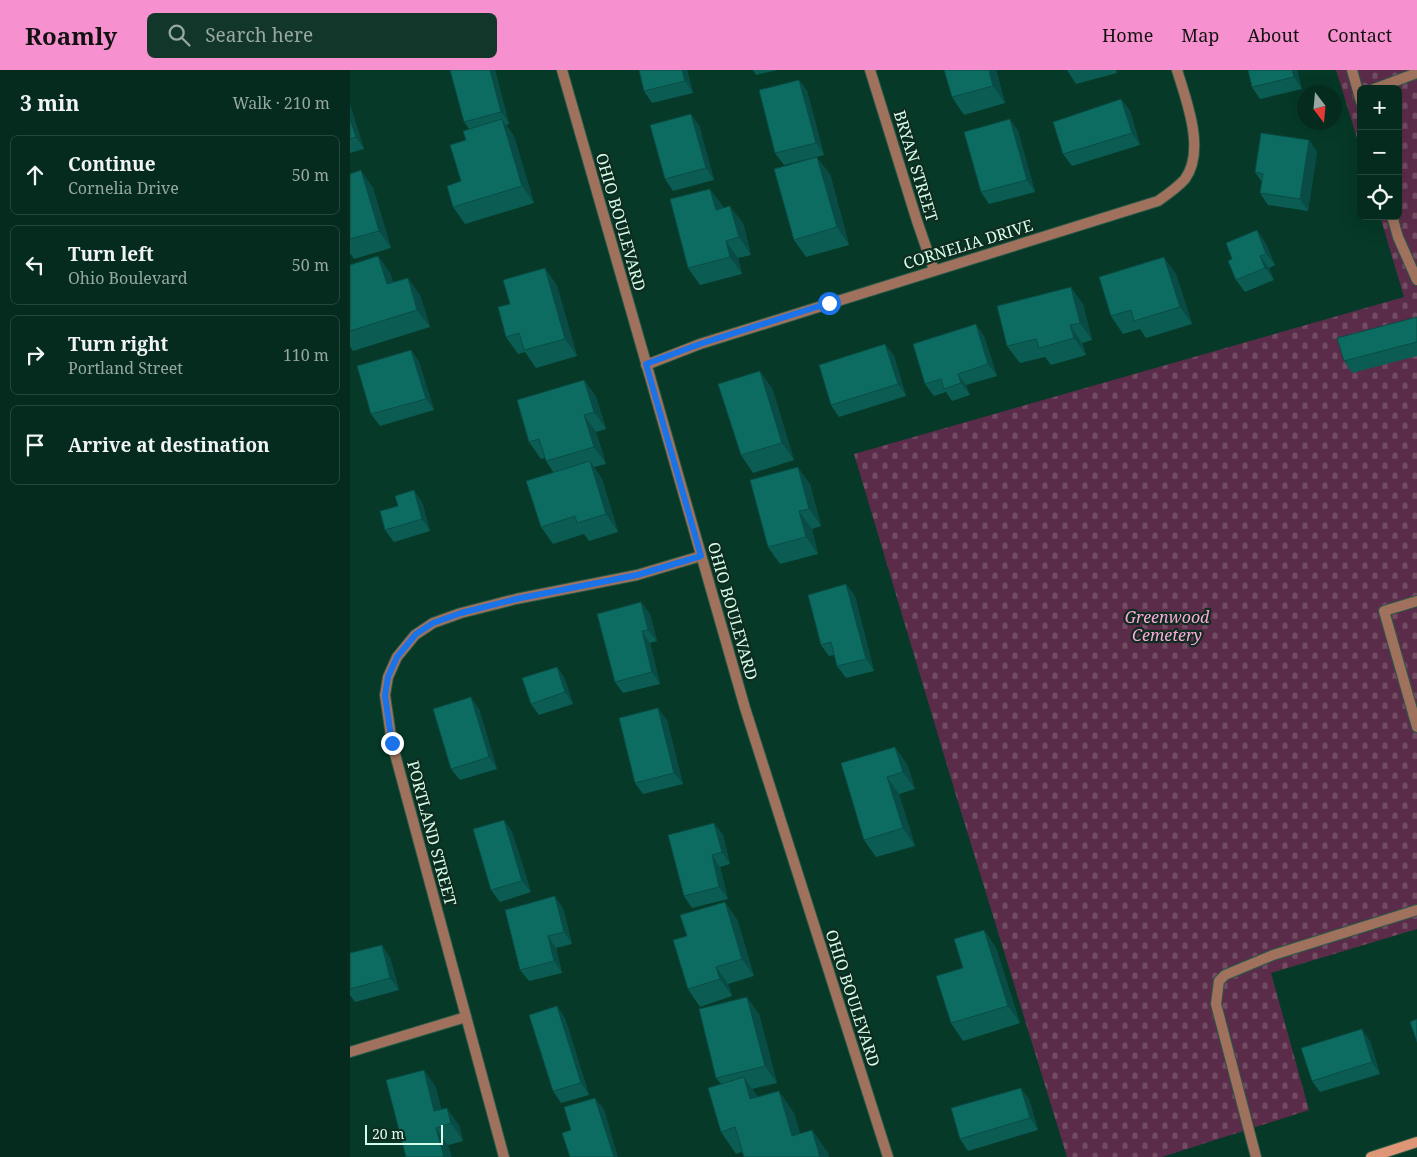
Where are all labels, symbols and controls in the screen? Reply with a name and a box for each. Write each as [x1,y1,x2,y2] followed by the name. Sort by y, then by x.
[147,13,497,58] search box
[25,19,117,52] text: Roamly
[165,21,193,49] icon: search
[205,22,313,48] text: Search here
[1102,23,1153,47] text: Home
[1181,23,1219,47] text: Map
[1247,23,1299,47] text: About
[1327,23,1392,47] text: Contact
[1297,85,1342,130] north arrow
[1357,85,1402,220] map controls
[1357,85,1402,130] button: +
[20,89,79,117] text: 3 min
[233,92,330,114] text: Walk · 210 m
[889,108,943,225] street label: BRYAN STREET
[1357,130,1402,175] button: −
[591,150,651,294] street label: OHIO BOULEVARD
[68,151,156,177] text: Continue
[21,161,49,189] icon: ahead
[292,164,329,186] text: 50 m
[1357,175,1402,220] button: locate
[68,177,179,199] text: Cornelia Drive
[901,214,1036,274] street label: CORNELIA DRIVE
[68,241,154,267] text: Turn left
[21,251,49,279] icon: left
[292,254,329,276] text: 50 m
[68,267,188,289] text: Ohio Boulevard
[818,292,841,315] route start
[68,331,168,357] text: Turn right
[21,341,49,369] icon: right
[283,344,329,366] text: 110 m
[68,357,183,379] text: Portland Street
[21,431,49,459] icon: arrive
[68,432,270,458] text: Arrive at destination
[703,539,763,683] street label: OHIO BOULEVARD
[1125,606,1210,646] park label: Greenwood Cemetery
[381,732,404,755] route end
[402,758,462,908] street label: PORTLAND STREET
[820,927,886,1069] street label: OHIO BOULEVARD
[365,1122,442,1145] scale bar
[372,1124,405,1143] text: 20 m

